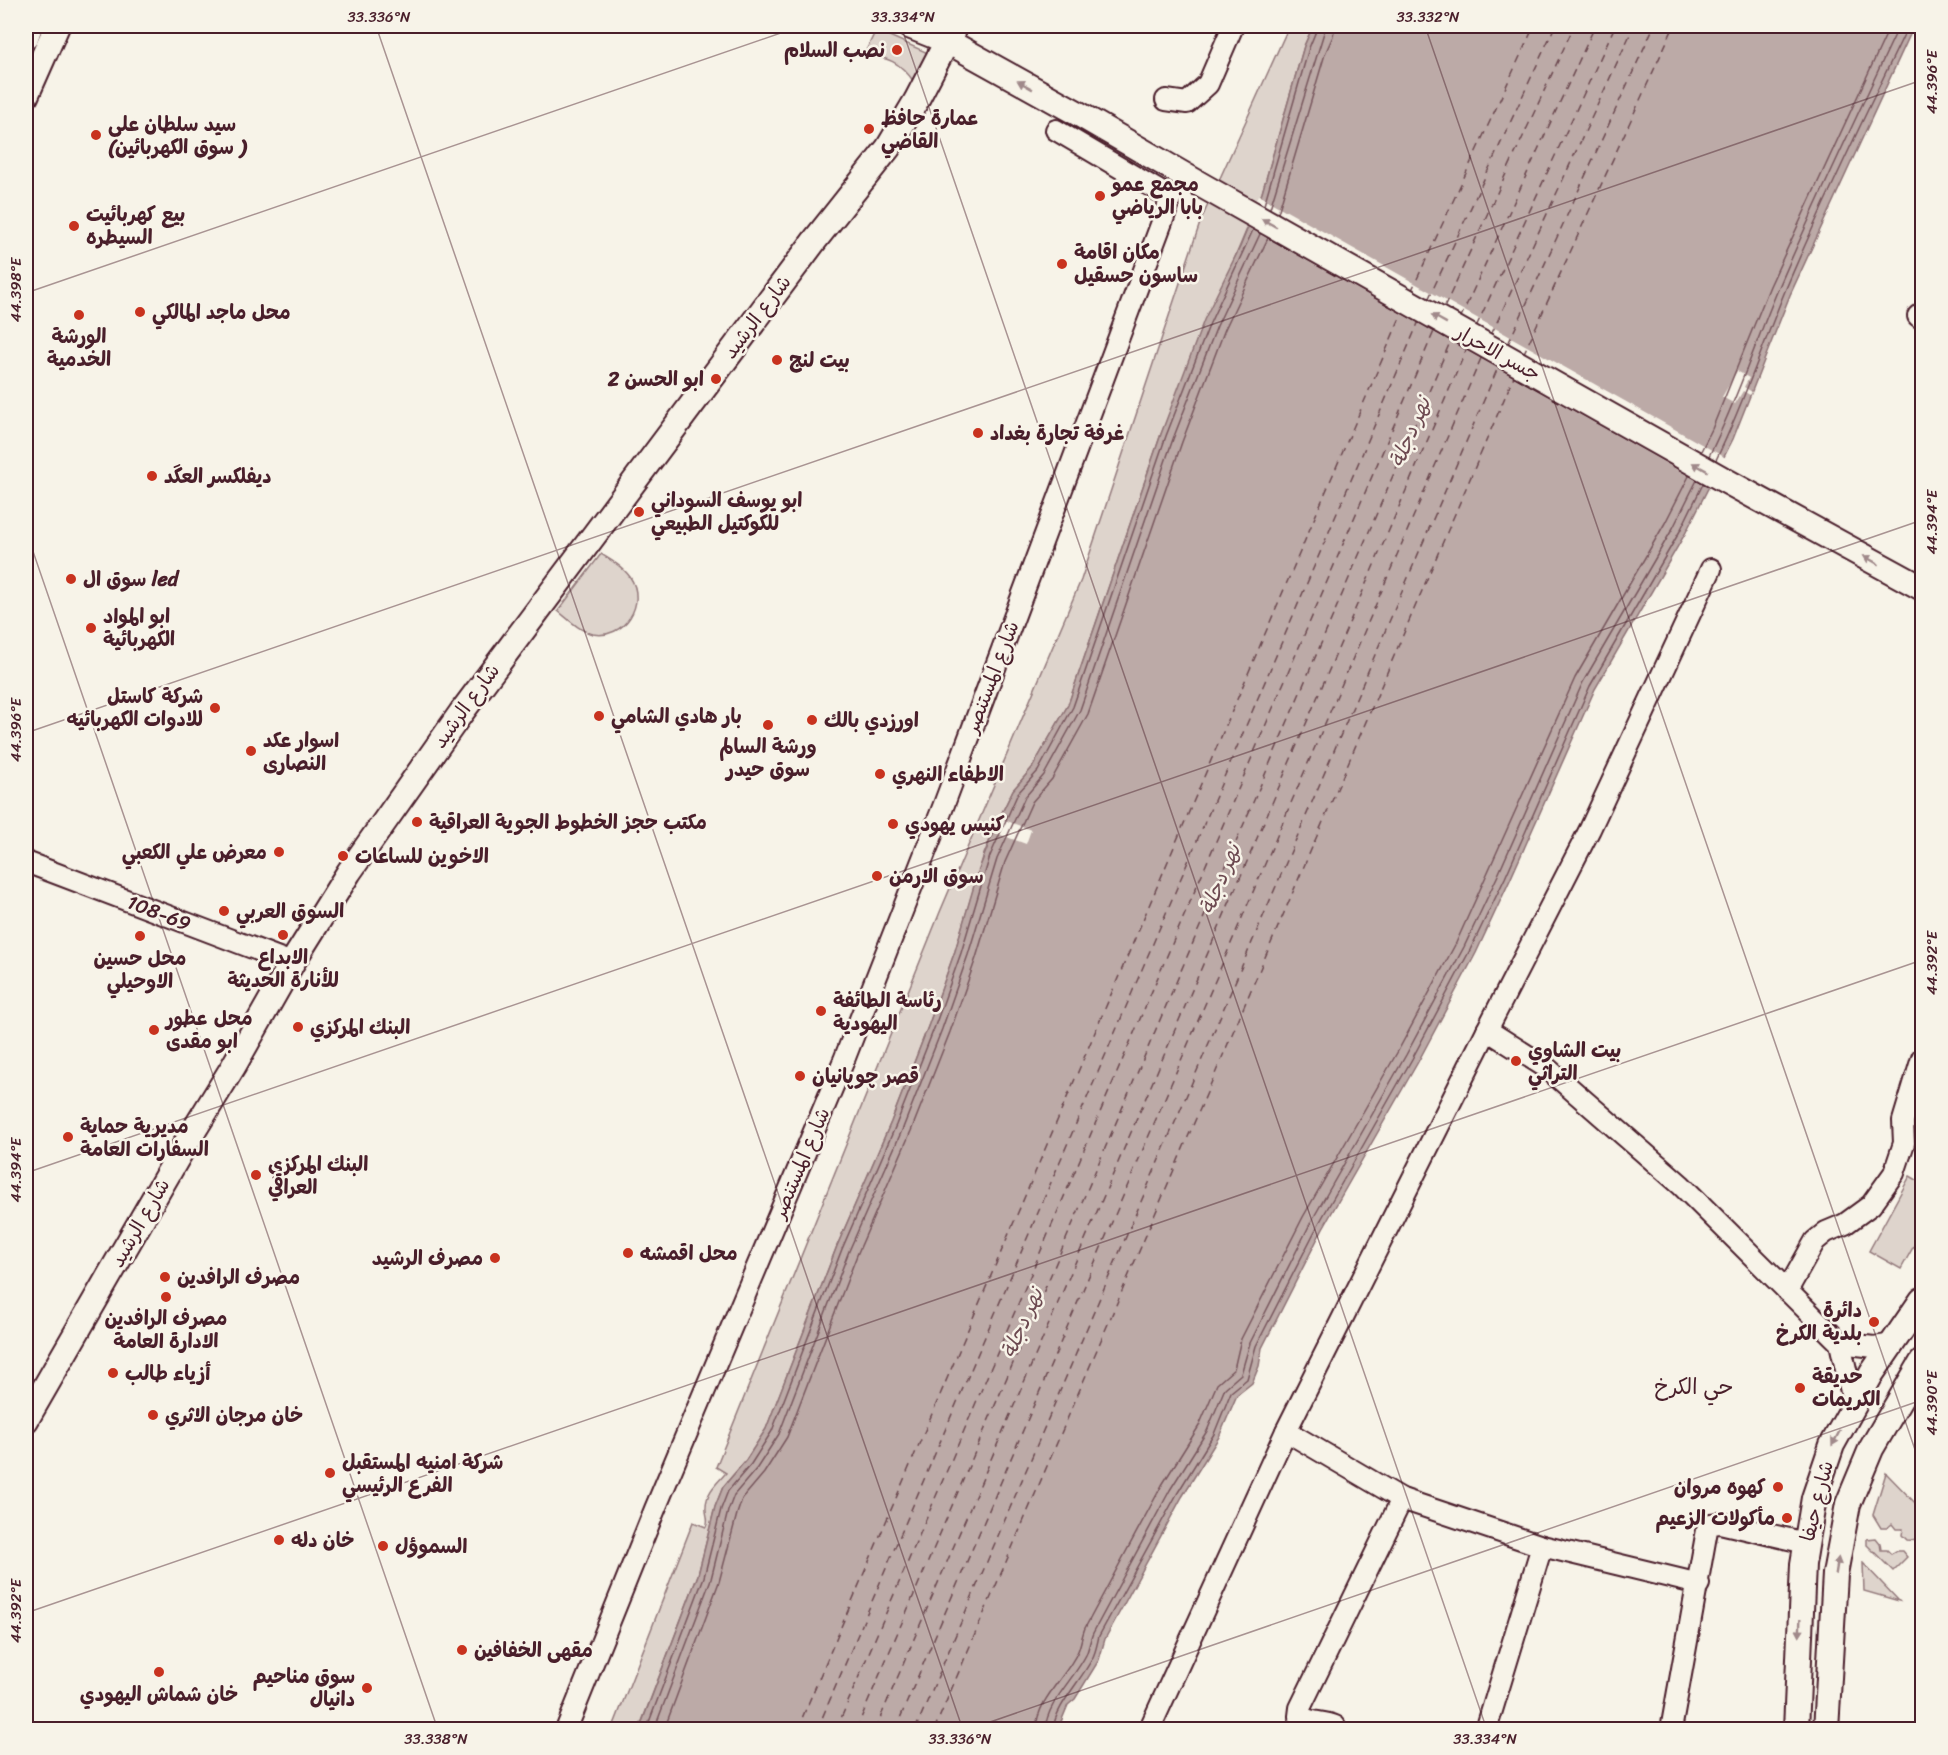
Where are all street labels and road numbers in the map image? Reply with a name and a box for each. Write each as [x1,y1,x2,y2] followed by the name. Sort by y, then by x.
[713,267,801,367] street label: شارع الرشيد
[1447,314,1547,391] street label: جسر الاحرار
[954,616,1029,740] street label: شارع المستنصر
[423,656,509,756] street label: شارع الرشيد
[122,885,196,941] street label: 108-69
[761,1102,840,1226] street label: شارع المستنصر
[100,1172,180,1274] street label: شارع الرشيد
[1790,1457,1844,1545] street label: شارع حيفا

